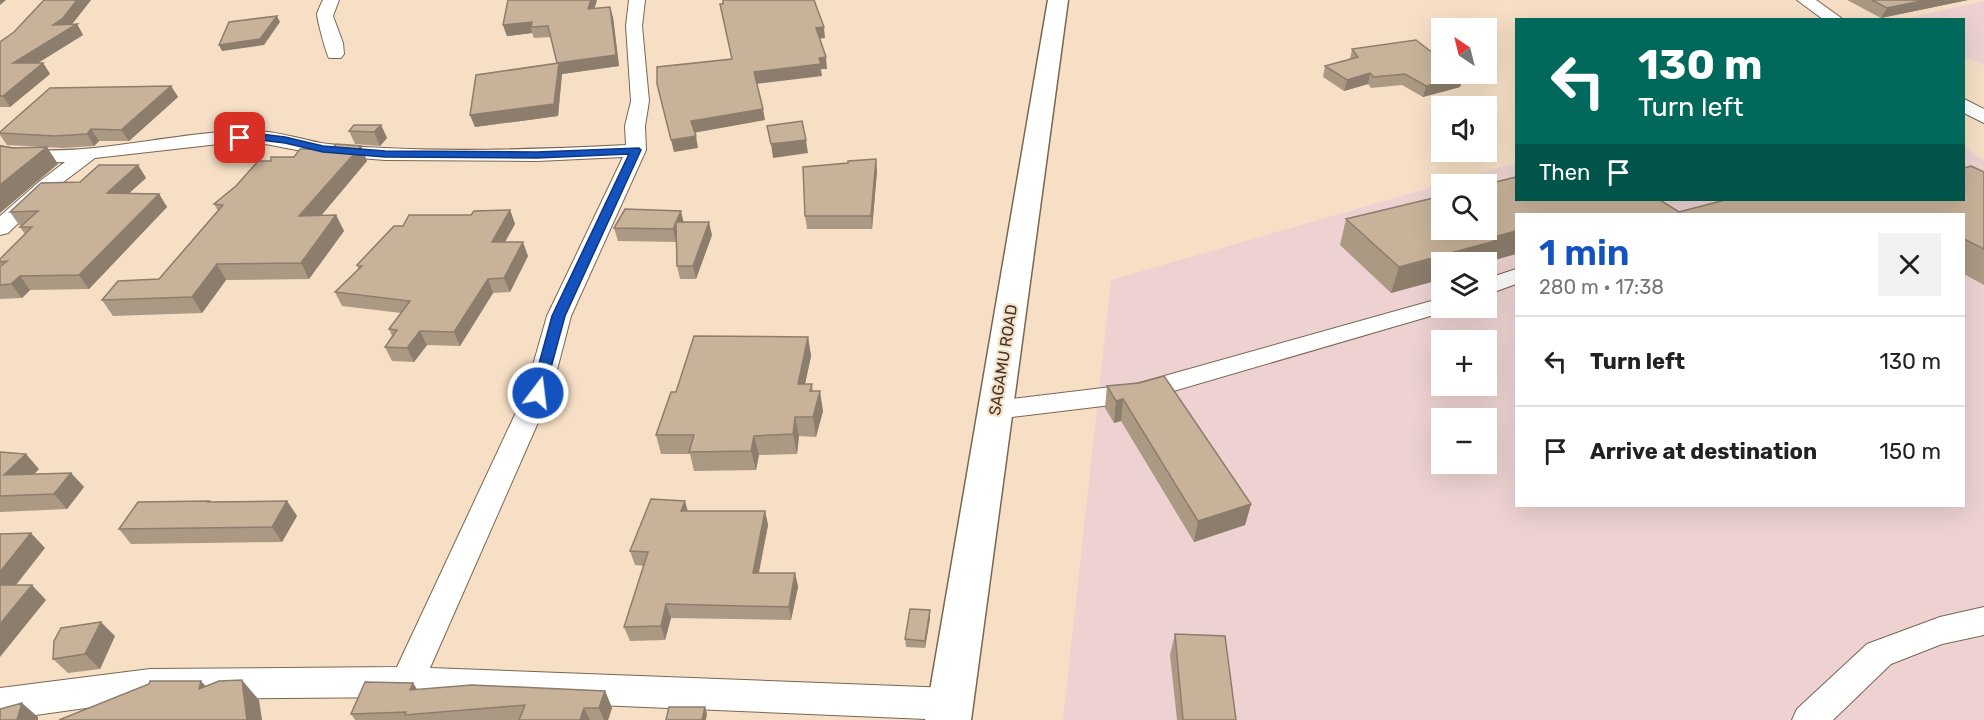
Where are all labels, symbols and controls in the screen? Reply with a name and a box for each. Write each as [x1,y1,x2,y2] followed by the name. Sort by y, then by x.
[1431,18,1497,84] north arrow
[1431,18,1497,474] map controls
[1638,40,1763,90] text: 130 m
[1539,42,1617,120] icon: left
[1638,91,1743,123] text: Turn left
[1431,96,1497,162] button: sound
[214,112,265,163] pin
[223,121,256,154] icon: arrive
[1602,156,1635,189] icon: arrive
[1539,159,1590,186] text: Then
[1431,174,1497,240] button: search
[1539,231,1630,274] text: 1 min
[1878,233,1941,296] button: close
[1431,252,1497,318] button: layers
[1539,275,1664,299] text: 280 m · 17:38
[985,303,1021,417] street label: SAGAMU ROAD
[1431,330,1497,396] button: +
[1539,345,1572,378] icon: left
[1590,348,1685,375] text: Turn left
[1879,348,1941,375] text: 130 m
[506,361,570,425] position arrow
[1431,408,1497,474] button: −
[1539,435,1572,468] icon: arrive
[1590,438,1817,465] text: Arrive at destination
[1880,438,1941,465] text: 150 m

